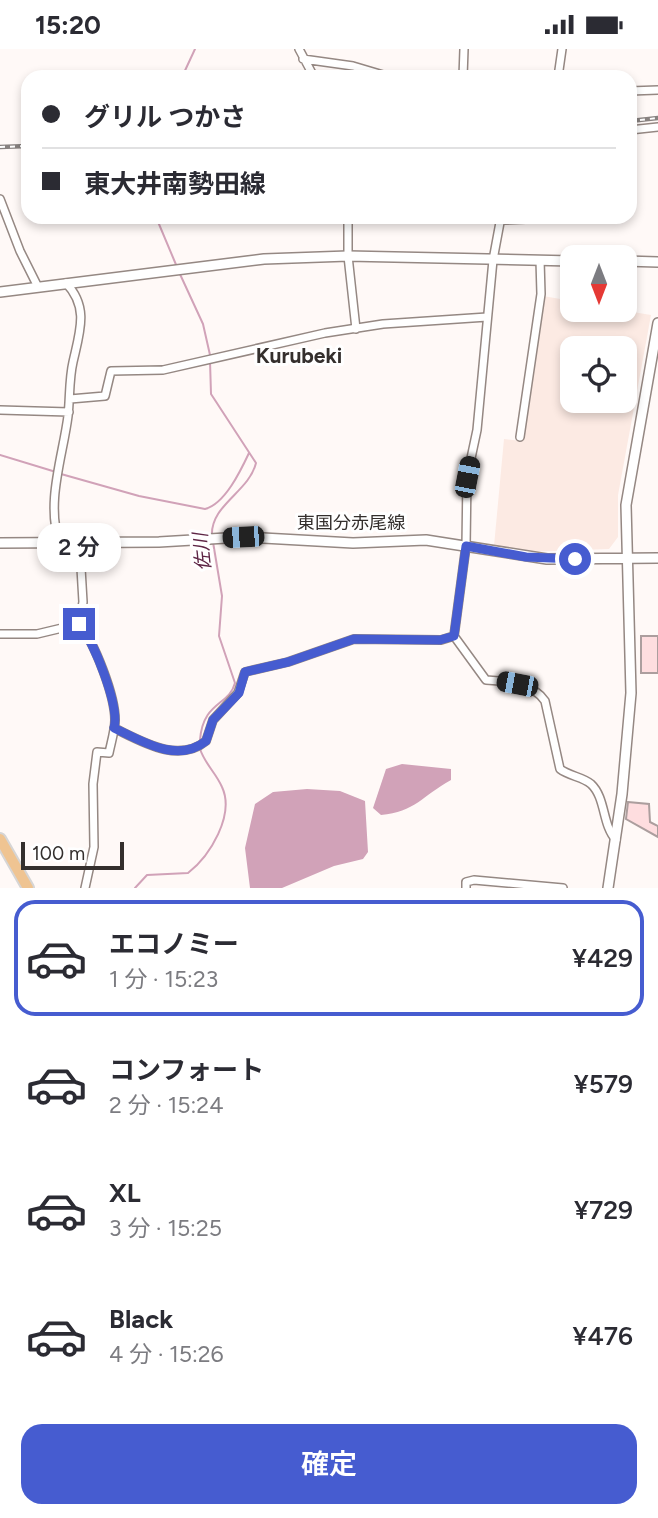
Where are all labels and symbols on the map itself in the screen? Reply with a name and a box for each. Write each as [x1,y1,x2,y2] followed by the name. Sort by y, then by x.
[560,245,637,322] north arrow
[256,343,342,368] district label: Kurubeki
[453,454,482,500] car
[297,512,405,534] street label: 東国分赤尾線
[37,523,121,571] callout: 2 分
[222,525,265,549] car
[188,530,215,572] water label: 佐川
[559,543,591,575] route start
[63,608,95,640] route end
[495,670,540,698] car
[21,839,124,871] scale bar

